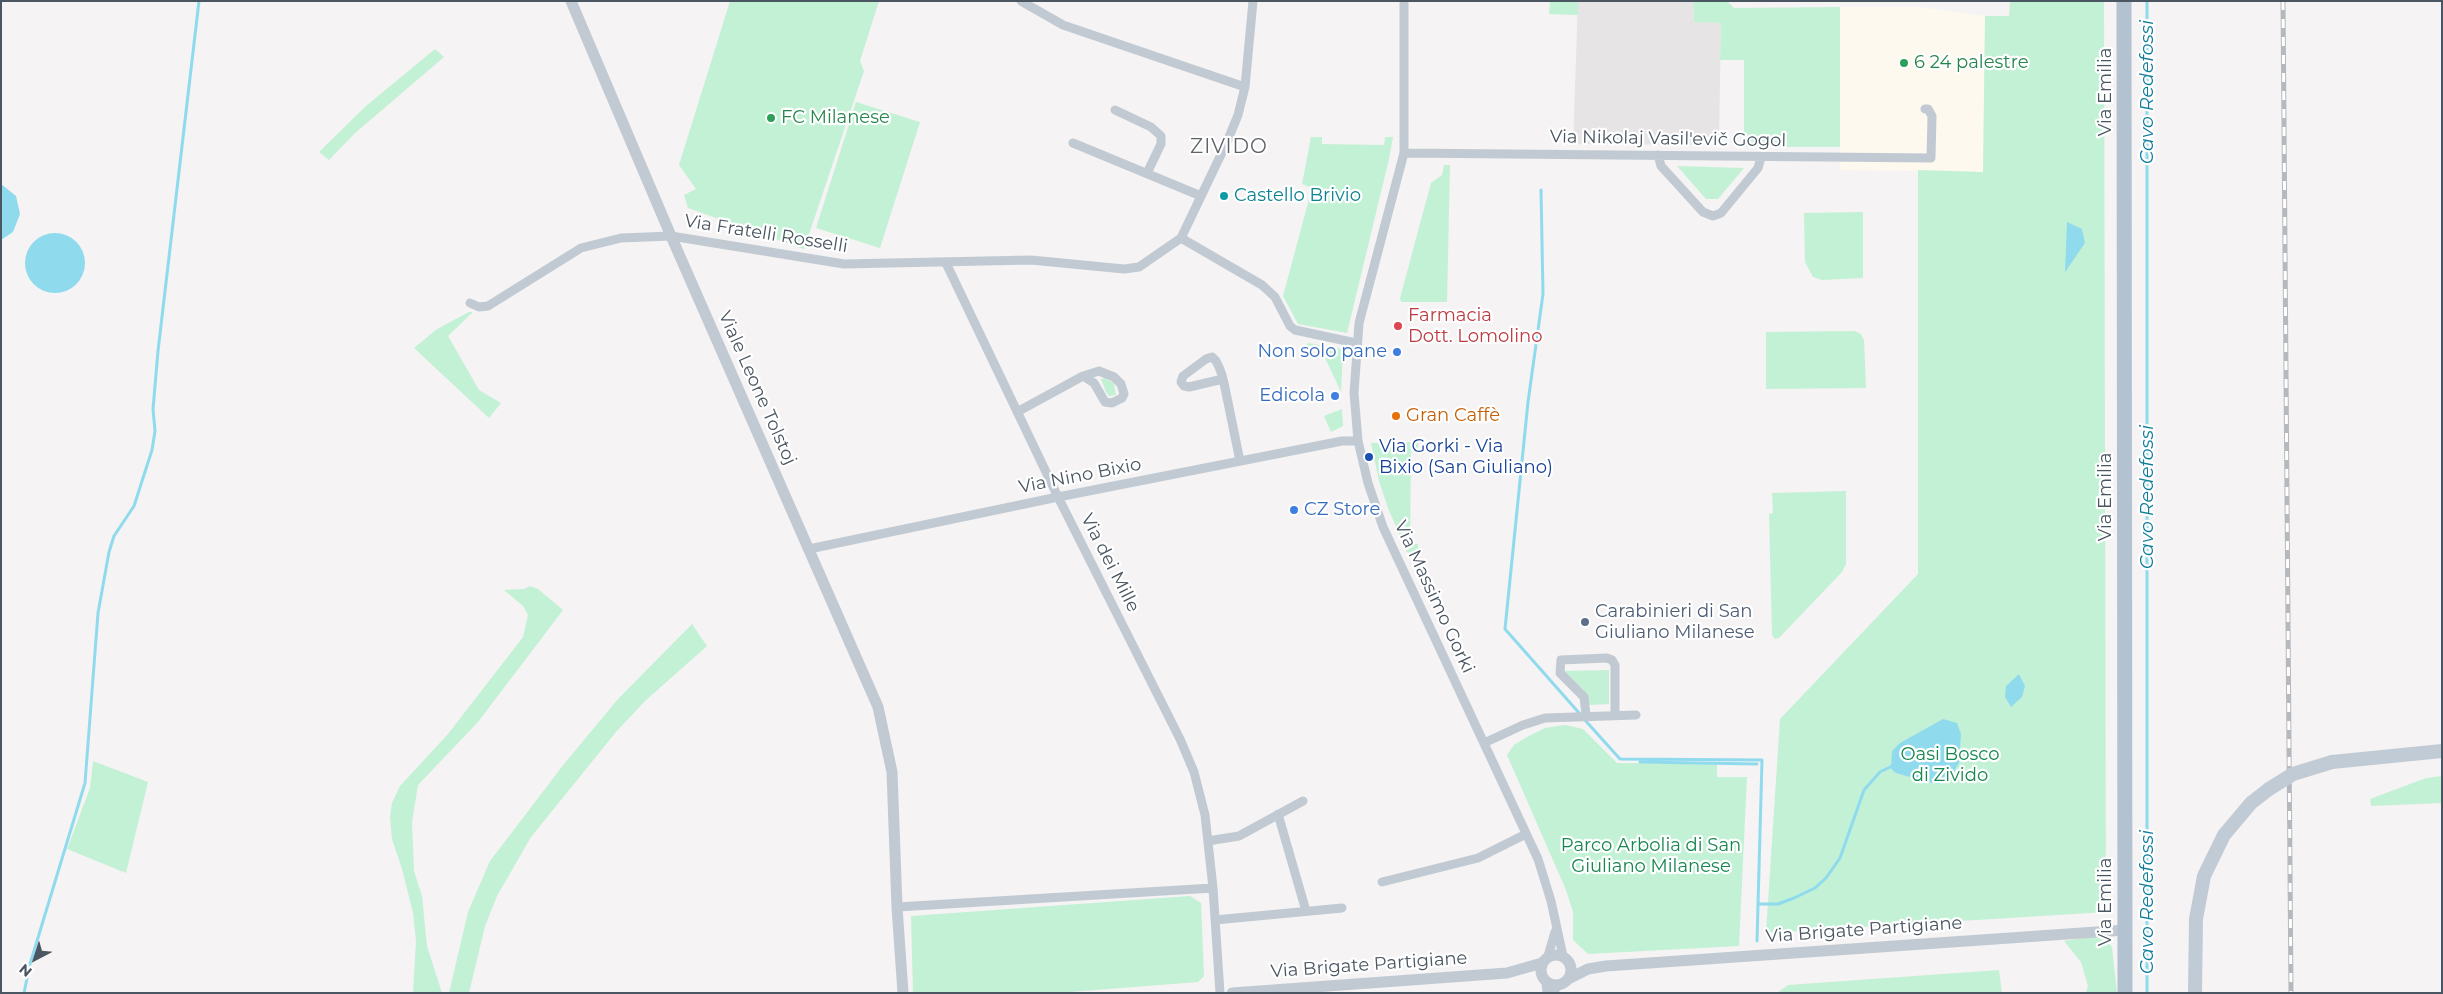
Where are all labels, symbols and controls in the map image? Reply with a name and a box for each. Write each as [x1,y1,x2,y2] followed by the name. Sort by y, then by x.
[2136,20,2158,164] water label: Cavo Redefossi
[2095,48,2117,136] street label: Via Emilia
[1914,52,2029,74] place label: 6 24 palestre
[1898,57,1910,69] marker: 6 24 palestre
[781,107,890,129] place label: FC Milanese
[765,112,777,124] marker: FC Milanese
[1550,126,1786,152] street label: Via Nikolaj Vasil'evič Gogol
[1189,135,1269,159] district label: ZIVIDO
[1234,185,1361,207] place label: Castello Brivio
[1218,190,1230,202] marker: Castello Brivio
[683,210,849,258] street label: Via Fratelli Rosselli
[1408,305,1543,348] place label: Farmacia Dott. Lomolino
[713,308,801,468] street label: Viale Leone Tolstoj
[1392,320,1404,332] marker: Farmacia Dott. Lomolino
[1257,341,1387,363] place label: Non solo pane
[1391,346,1403,358] marker: Non solo pane
[1259,385,1325,407] place label: Edicola
[1329,390,1341,402] marker: Edicola
[1406,405,1500,427] place label: Gran Caffè
[1390,410,1402,422] marker: Gran Caffè
[2136,425,2158,569] water label: Cavo Redefossi
[1379,436,1553,478] place label: Via Gorki - Via Bixio (San Giuliano)
[1363,451,1375,463] marker: Via Gorki - Via Bixio (San Giuliano)
[2095,453,2117,541] street label: Via Emilia
[1017,454,1143,498] street label: Via Nino Bixio
[1304,499,1380,521] place label: CZ Store
[1288,504,1300,516] marker: CZ Store
[1076,510,1144,616] street label: Via dei Mille
[1389,517,1479,677] street label: Via Massimo Gorki
[1595,601,1755,644] place label: Carabinieri di San Giuliano Milanese
[1579,616,1591,628] marker: Carabinieri di San Giuliano Milanese
[1901,744,1999,786] park label: Oasi Bosco di Zivido
[2136,830,2158,974] water label: Cavo Redefossi
[1561,835,1741,878] park label: Parco Arbolia di San Giuliano Milanese
[2095,858,2117,946] street label: Via Emilia
[1765,912,1963,948] street label: Via Brigate Partigiane
[10,934,60,984] north arrow
[1270,947,1468,983] street label: Via Brigate Partigiane
[15,960,35,981] text: N

